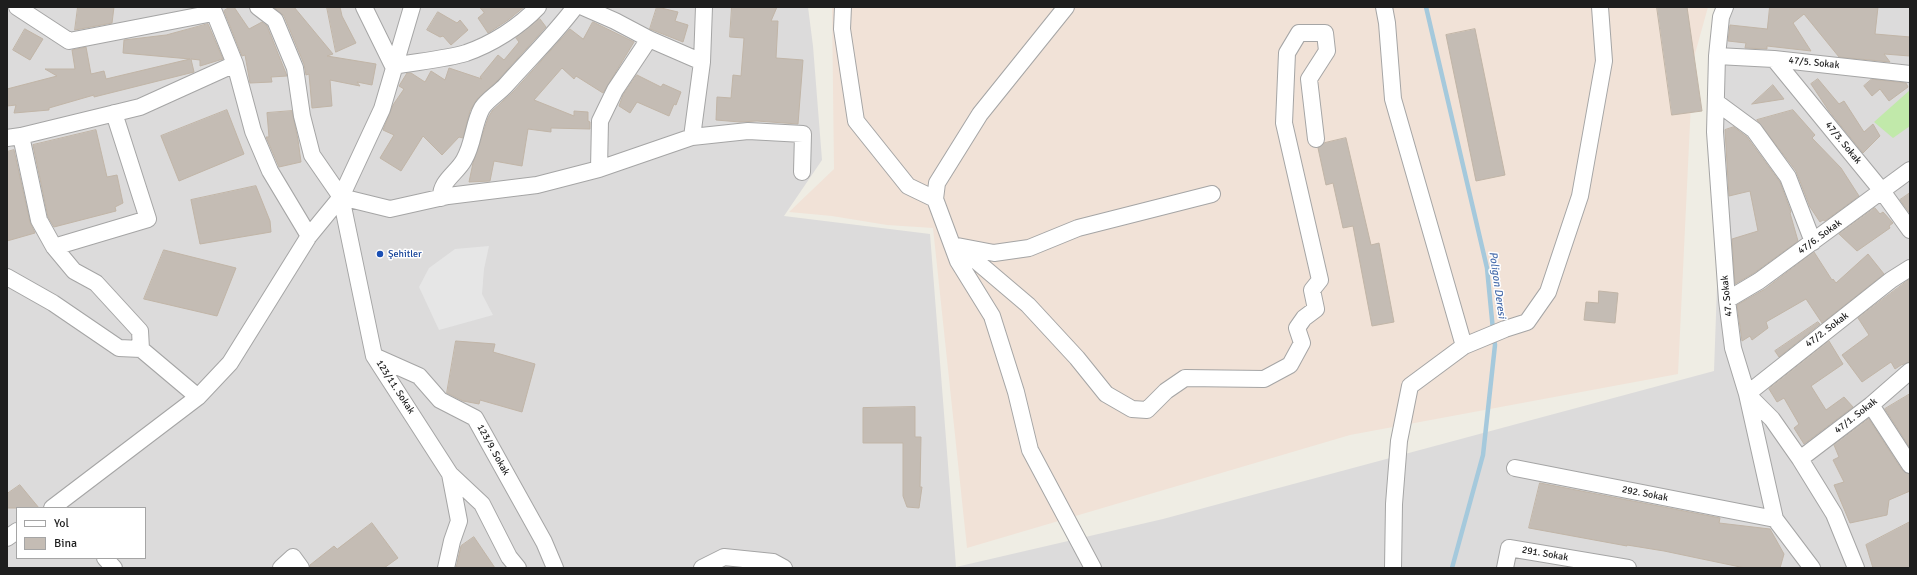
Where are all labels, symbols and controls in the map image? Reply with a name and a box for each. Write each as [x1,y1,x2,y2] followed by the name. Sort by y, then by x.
[1788,54,1840,72] street label: 47/5. Sokak
[1822,119,1864,167] street label: 47/3. Sokak
[1796,217,1844,257] street label: 47/6. Sokak
[388,248,422,260] place label: Şehitler
[375,249,385,259] marker: Şehitler
[1486,251,1508,319] water label: Poligon Deresi
[1719,275,1735,317] street label: 47. Sokak
[1803,310,1851,350] street label: 47/2. Sokak
[373,358,417,416] street label: 123/11. Sokak
[1832,396,1880,436] street label: 47/1. Sokak
[474,422,512,478] street label: 123/9. Sokak
[1621,484,1669,504] street label: 292. Sokak
[16,507,146,559] legend
[54,516,69,531] text: Yol
[54,536,77,551] text: Bina
[1521,544,1569,564] street label: 291. Sokak

